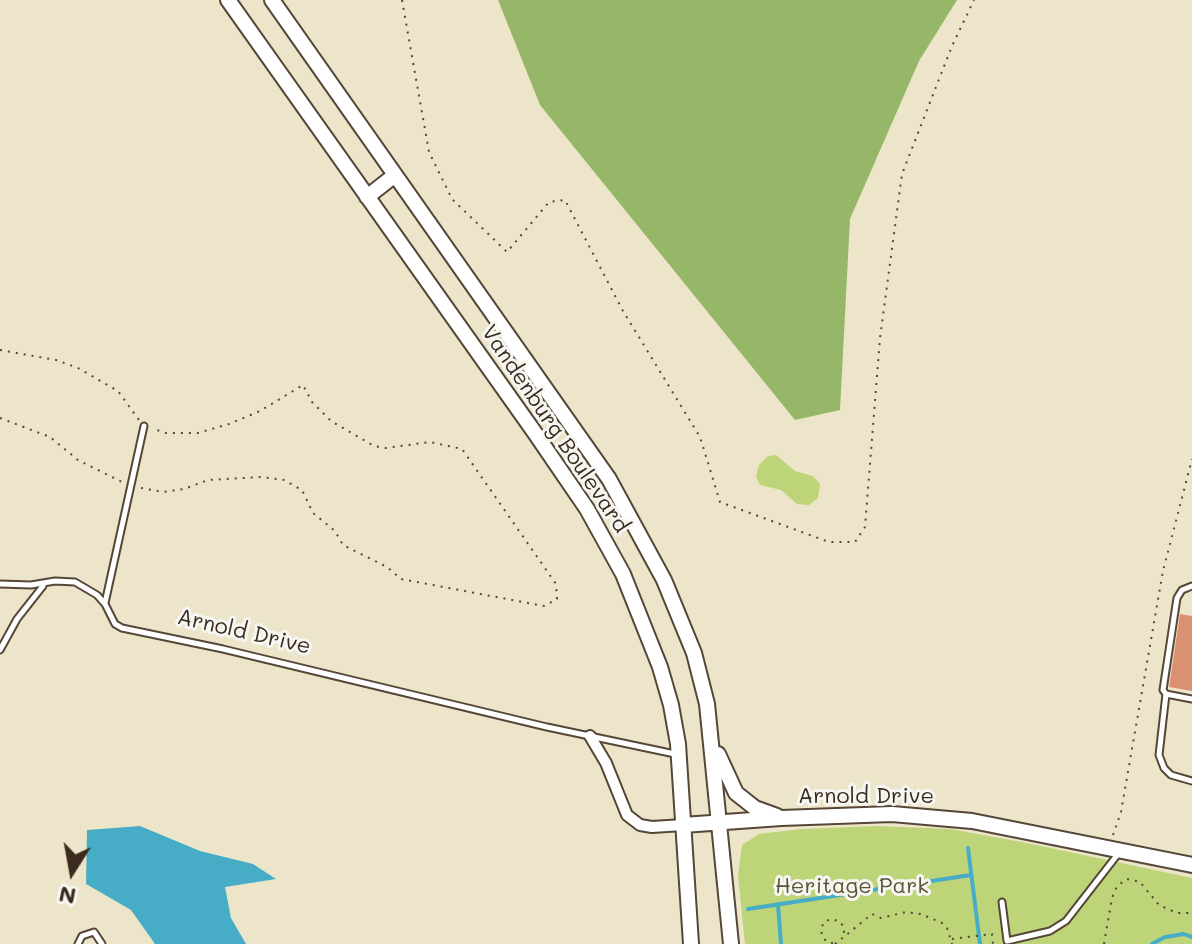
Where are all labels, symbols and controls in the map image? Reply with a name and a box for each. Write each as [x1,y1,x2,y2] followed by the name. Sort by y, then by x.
[476,320,634,538] street label: Vandenburg Boulevard
[175,604,313,660] street label: Arnold Drive
[798,783,934,809] street label: Arnold Drive
[32,832,112,912] north arrow
[775,873,929,899] park label: Heritage Park
[56,880,78,912] text: N

